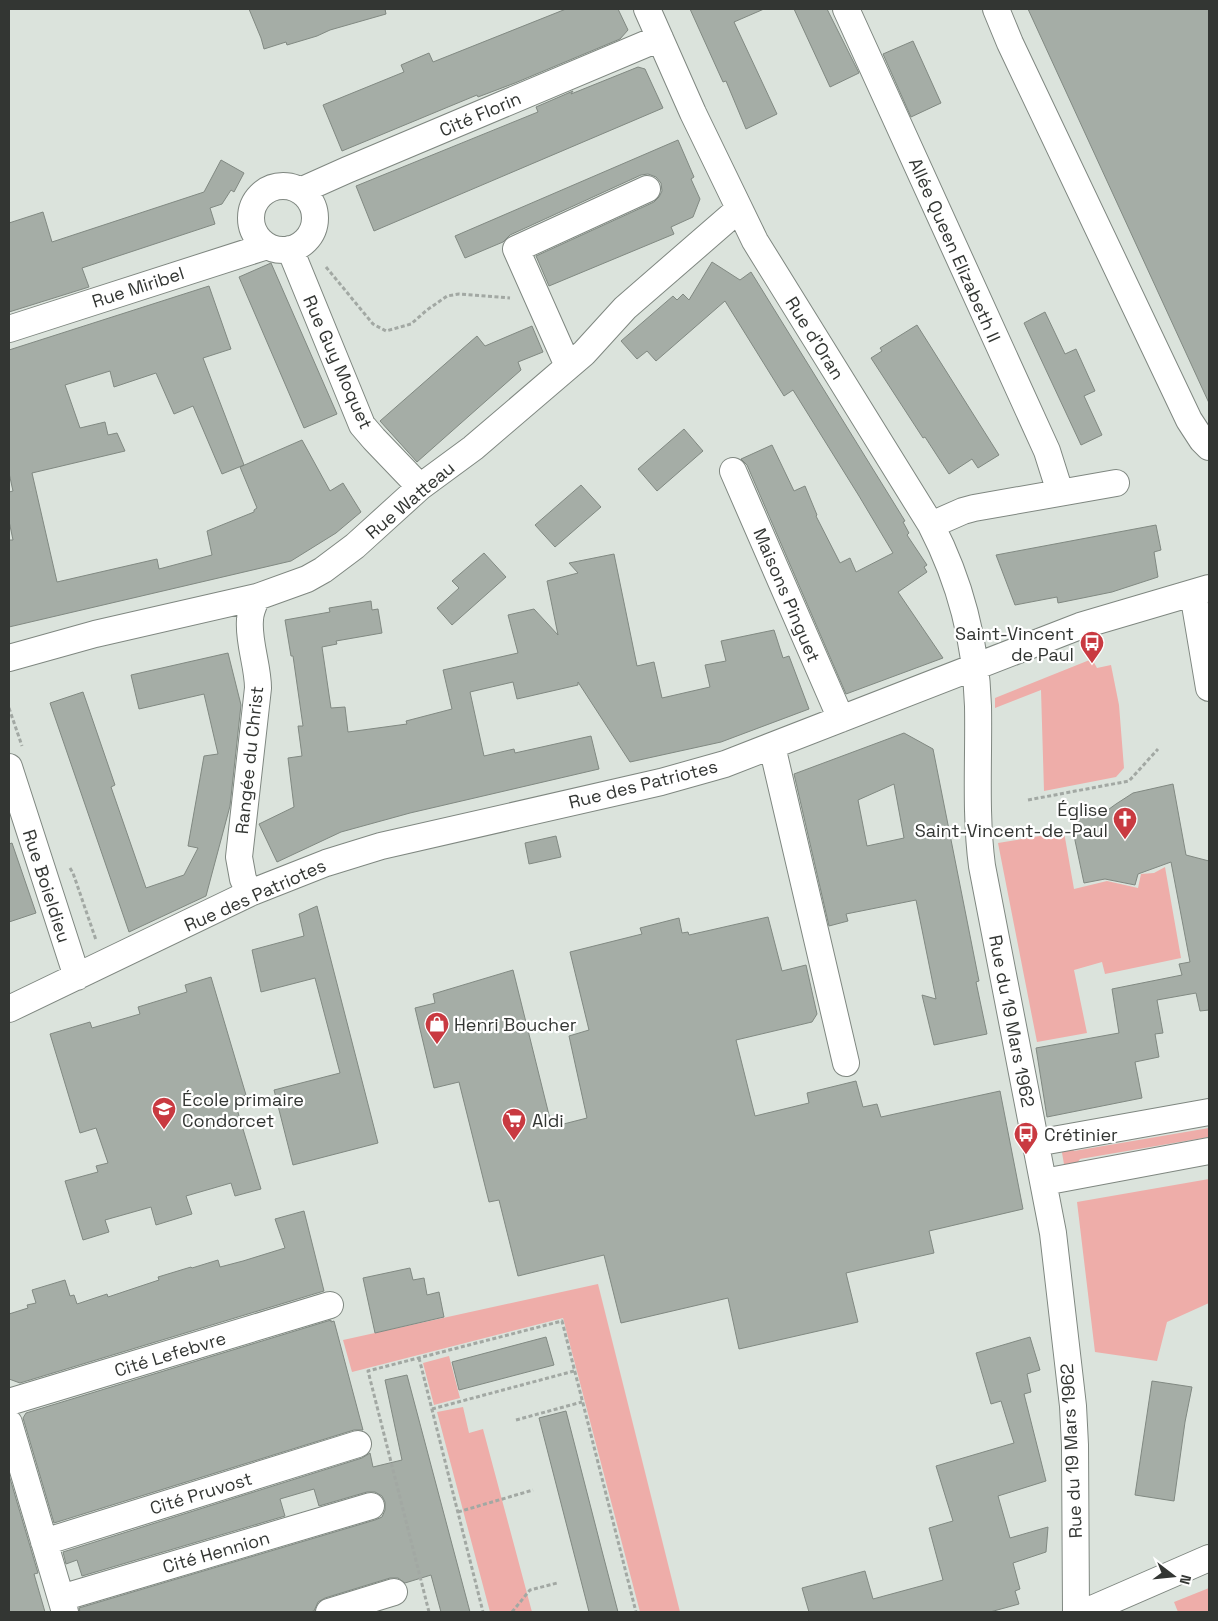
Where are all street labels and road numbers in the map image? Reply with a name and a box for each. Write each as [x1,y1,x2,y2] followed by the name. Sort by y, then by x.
[436,86,524,142] street label: Cité Florin
[904,154,1006,346] street label: Allée Queen Elizabeth II
[89,261,187,313] street label: Rue Miribel
[298,292,378,432] street label: Rue Guy Moquet
[780,292,850,384] street label: Rue d'Oran
[361,456,459,544] street label: Rue Watteau
[748,524,826,666] street label: Maisons Pinguet
[230,685,268,835] street label: Rangée du Christ
[566,754,720,814] street label: Rue des Patriotes
[18,826,76,946] street label: Rue Boieldieu
[181,853,329,937] street label: Rue des Patriotes
[984,933,1040,1109] street label: Rue du 19 Mars 1962
[111,1326,229,1382] street label: Cité Lefebvre
[1055,1363,1087,1539] street label: Rue du 19 Mars 1962
[147,1467,255,1519] street label: Cité Pruvost
[160,1526,272,1578] street label: Cité Hennion

